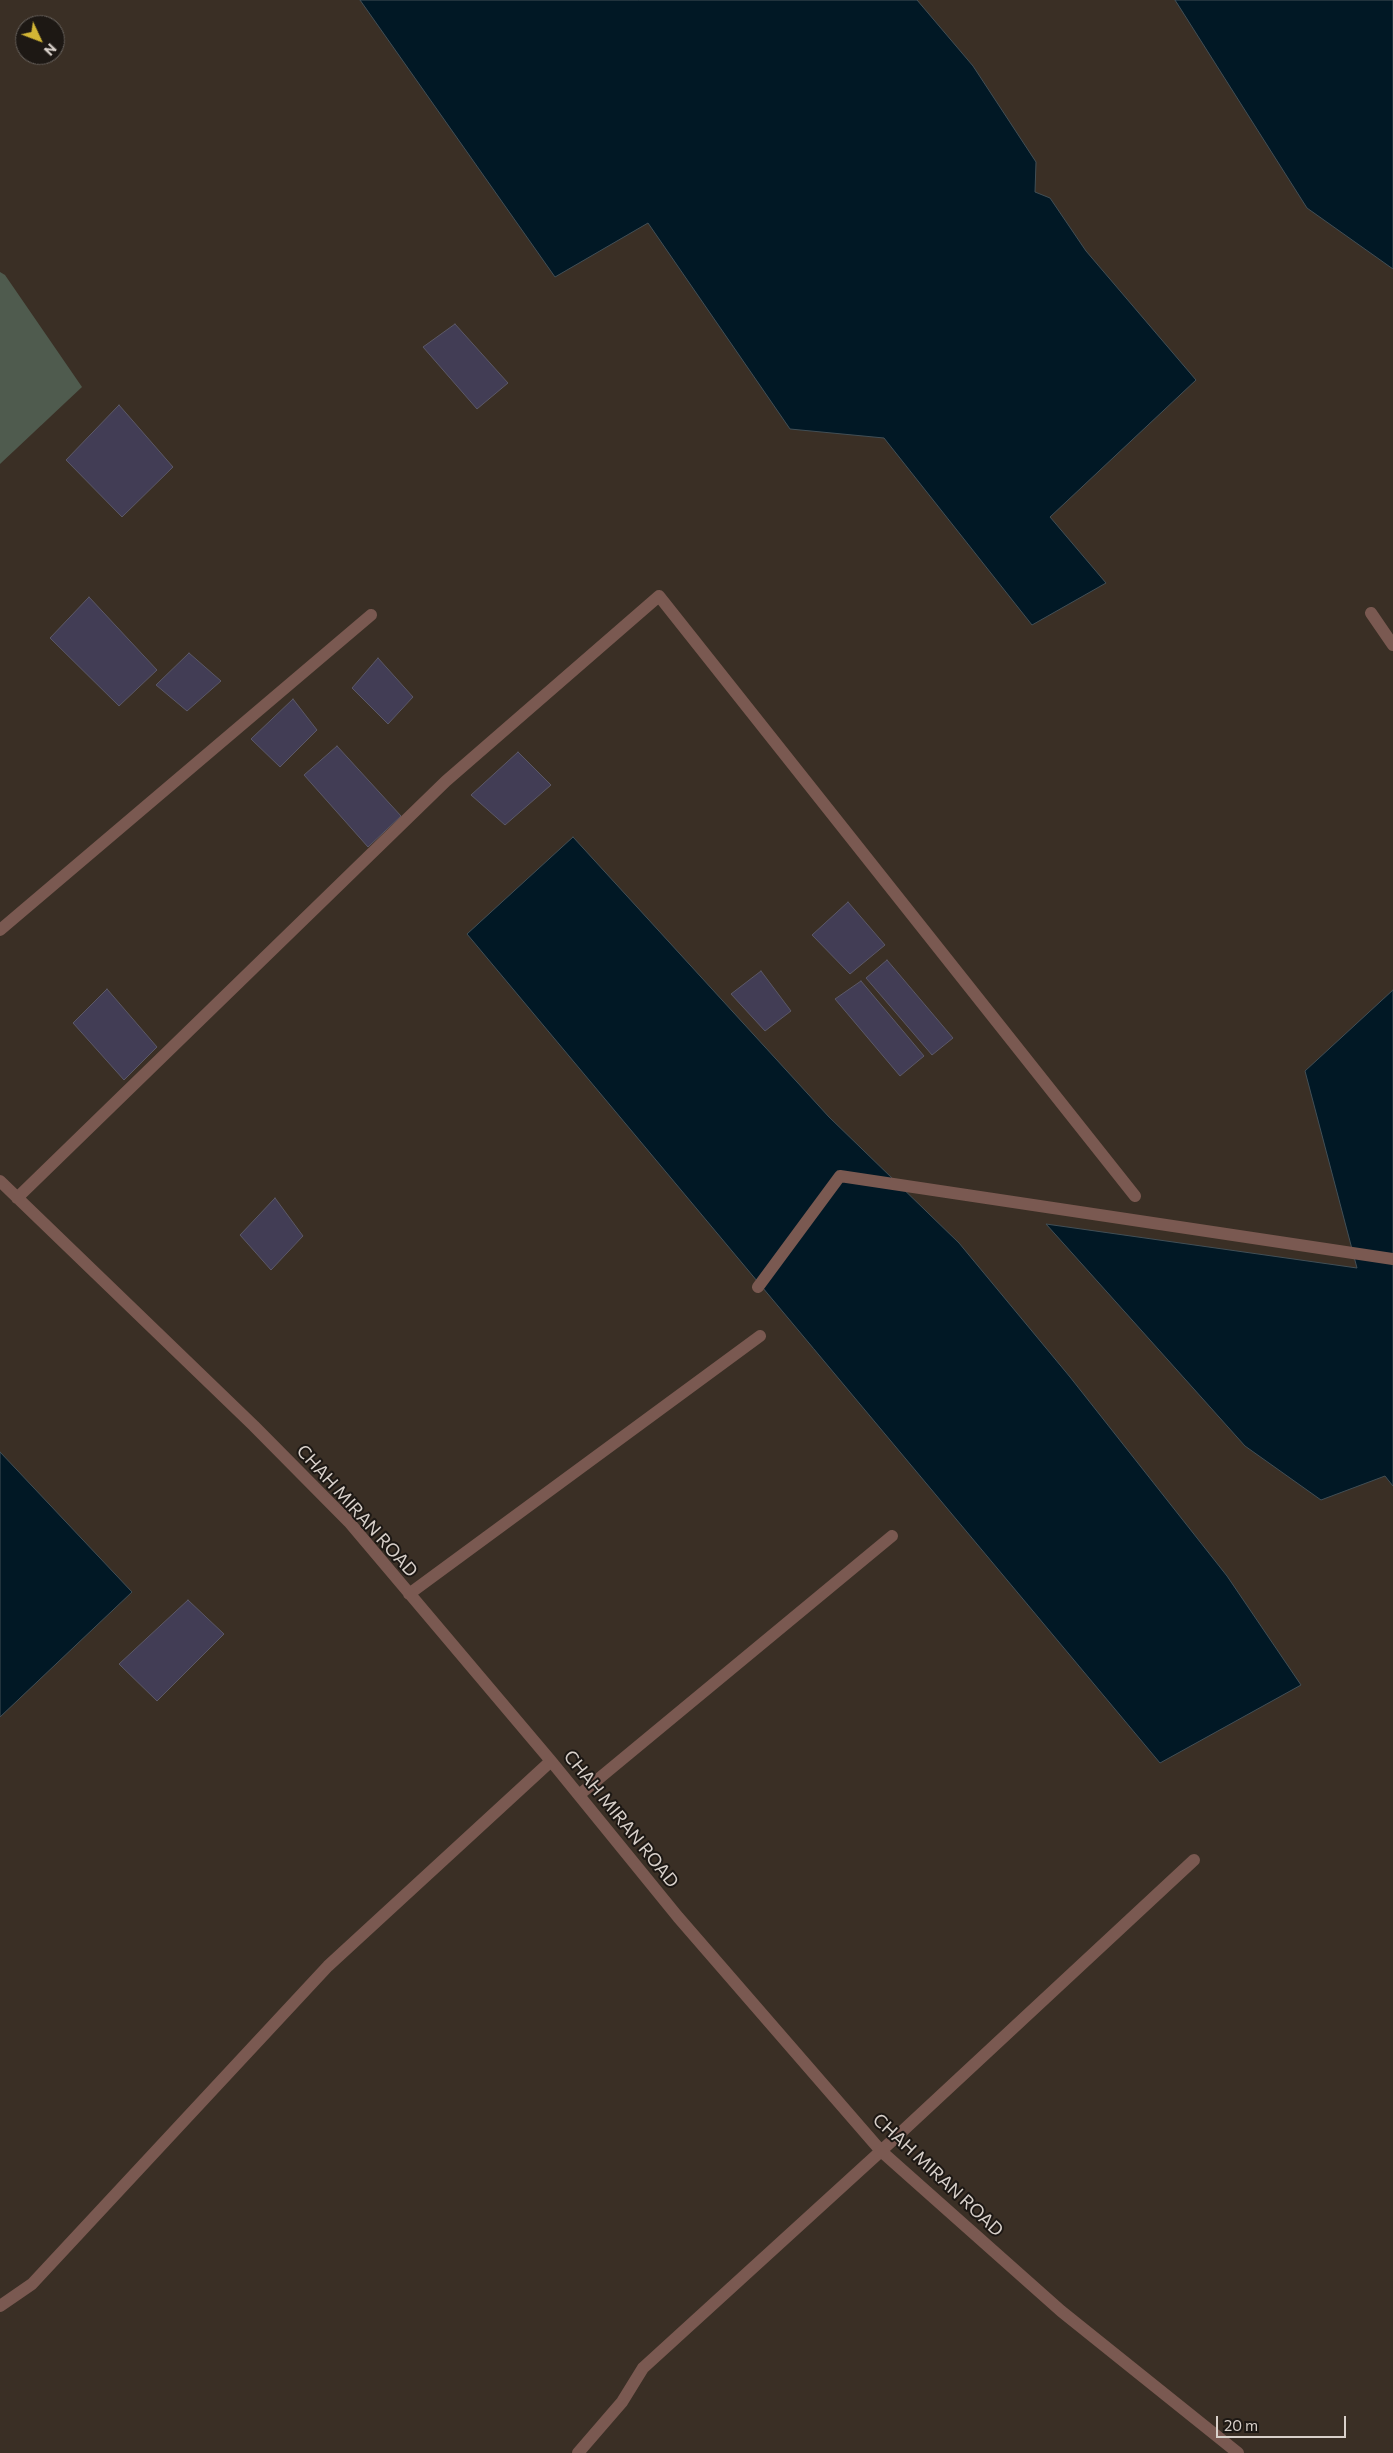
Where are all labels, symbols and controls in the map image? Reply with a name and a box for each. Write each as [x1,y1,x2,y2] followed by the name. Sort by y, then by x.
[15,15,65,65] north arrow
[41,40,60,60] text: N
[292,1440,422,1582] street label: CHAH MIRAN ROAD
[559,1746,683,1892] street label: CHAH MIRAN ROAD
[868,2109,1008,2241] street label: CHAH MIRAN ROAD
[1218,2406,1348,2438] scale bar
[1224,2416,1258,2434] text: 20 m

